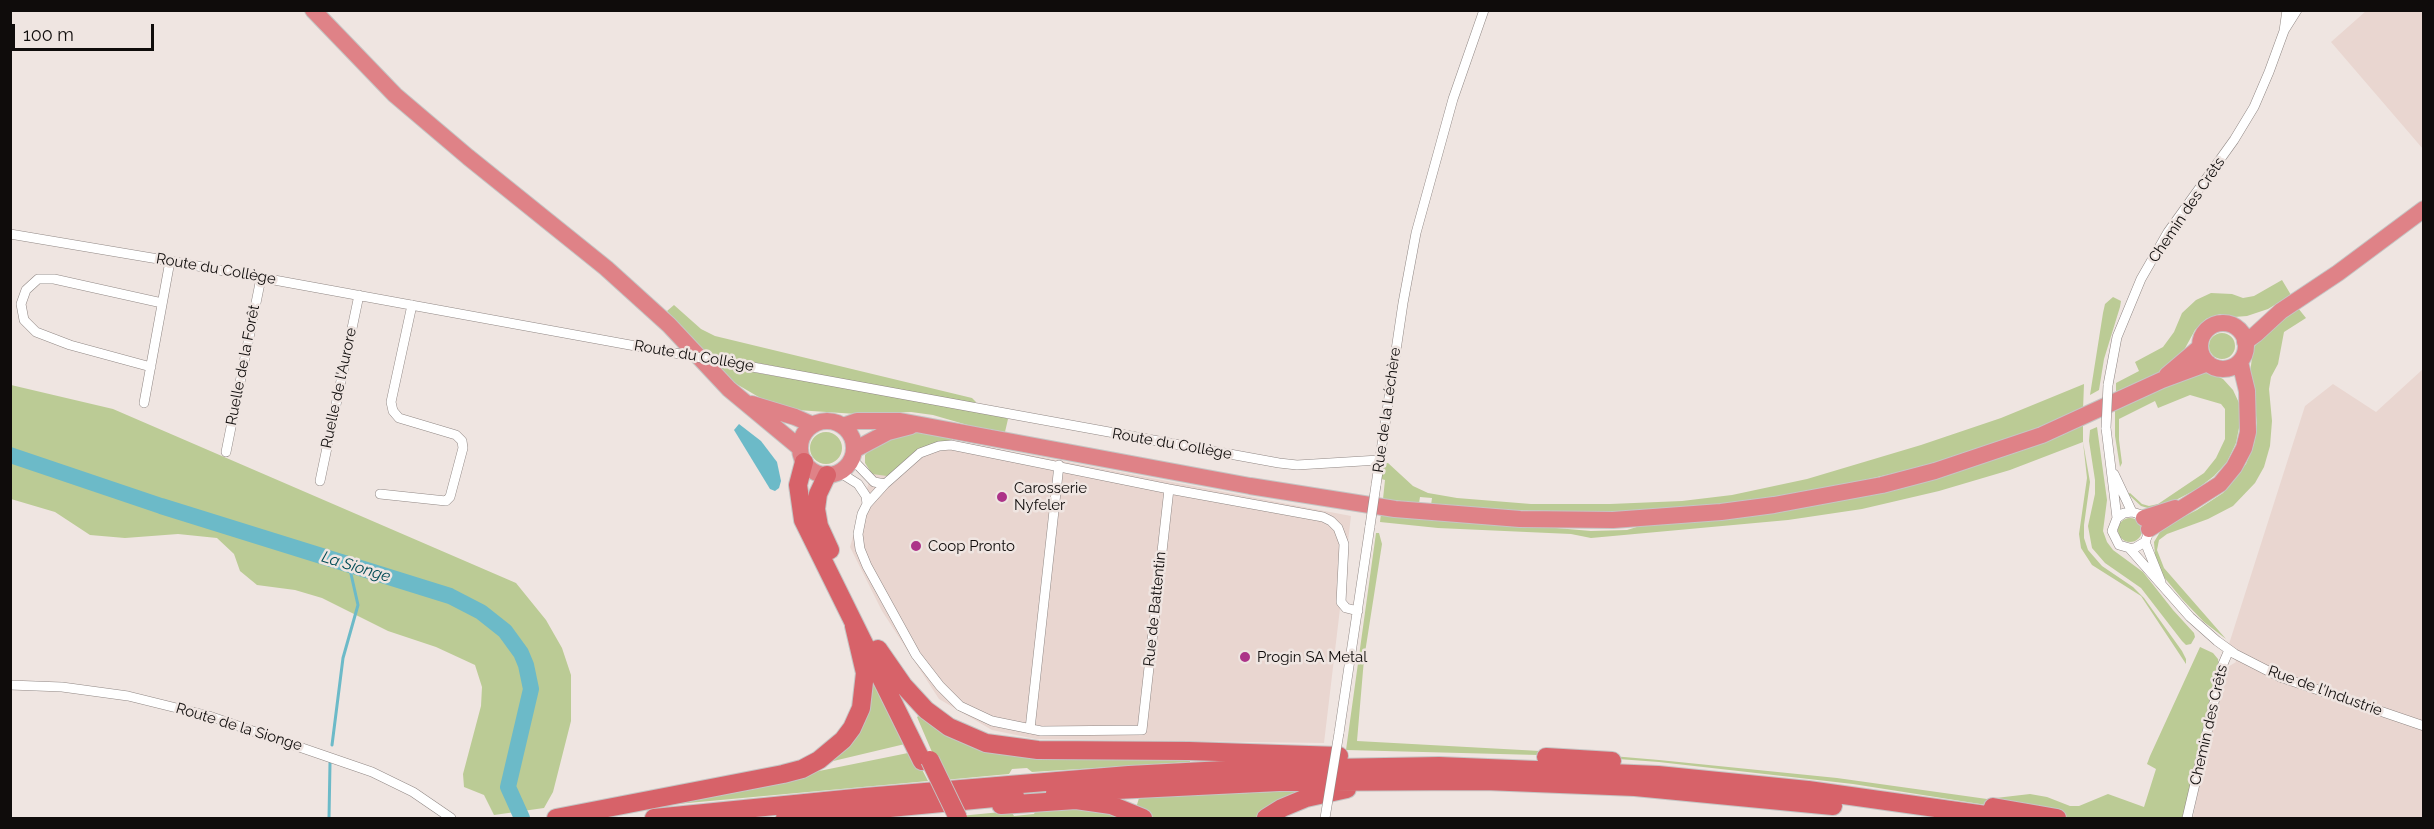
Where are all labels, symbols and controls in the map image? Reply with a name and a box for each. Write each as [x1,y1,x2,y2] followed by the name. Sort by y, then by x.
[15,12,158,50] scale bar
[23,24,74,45] text: 100 m
[2145,154,2229,266] street label: Chemin des Crêts
[155,250,277,288] street label: Route du Collège
[222,303,264,427] street label: Ruelle de la Forêt
[317,326,361,450] street label: Ruelle de l'Aurore
[633,337,755,375] street label: Route du Collège
[1369,346,1405,474] street label: Rue de la Léchère
[1111,425,1233,463] street label: Route du Collège
[1014,479,1087,514] place label: Carosserie Nyfeler
[995,490,1009,504] marker: Carosserie Nyfeler
[928,537,1015,555] place label: Coop Pronto
[909,539,923,553] marker: Coop Pronto
[319,547,393,587] water label: La Sionge
[1140,551,1170,667] street label: Rue de Battentin
[1257,648,1367,666] place label: Progin SA Metal
[1238,650,1252,664] marker: Progin SA Metal
[2265,662,2385,720] street label: Rue de l'Industrie
[2186,663,2232,787] street label: Chemin des Crêts
[174,699,304,755] street label: Route de la Sionge

